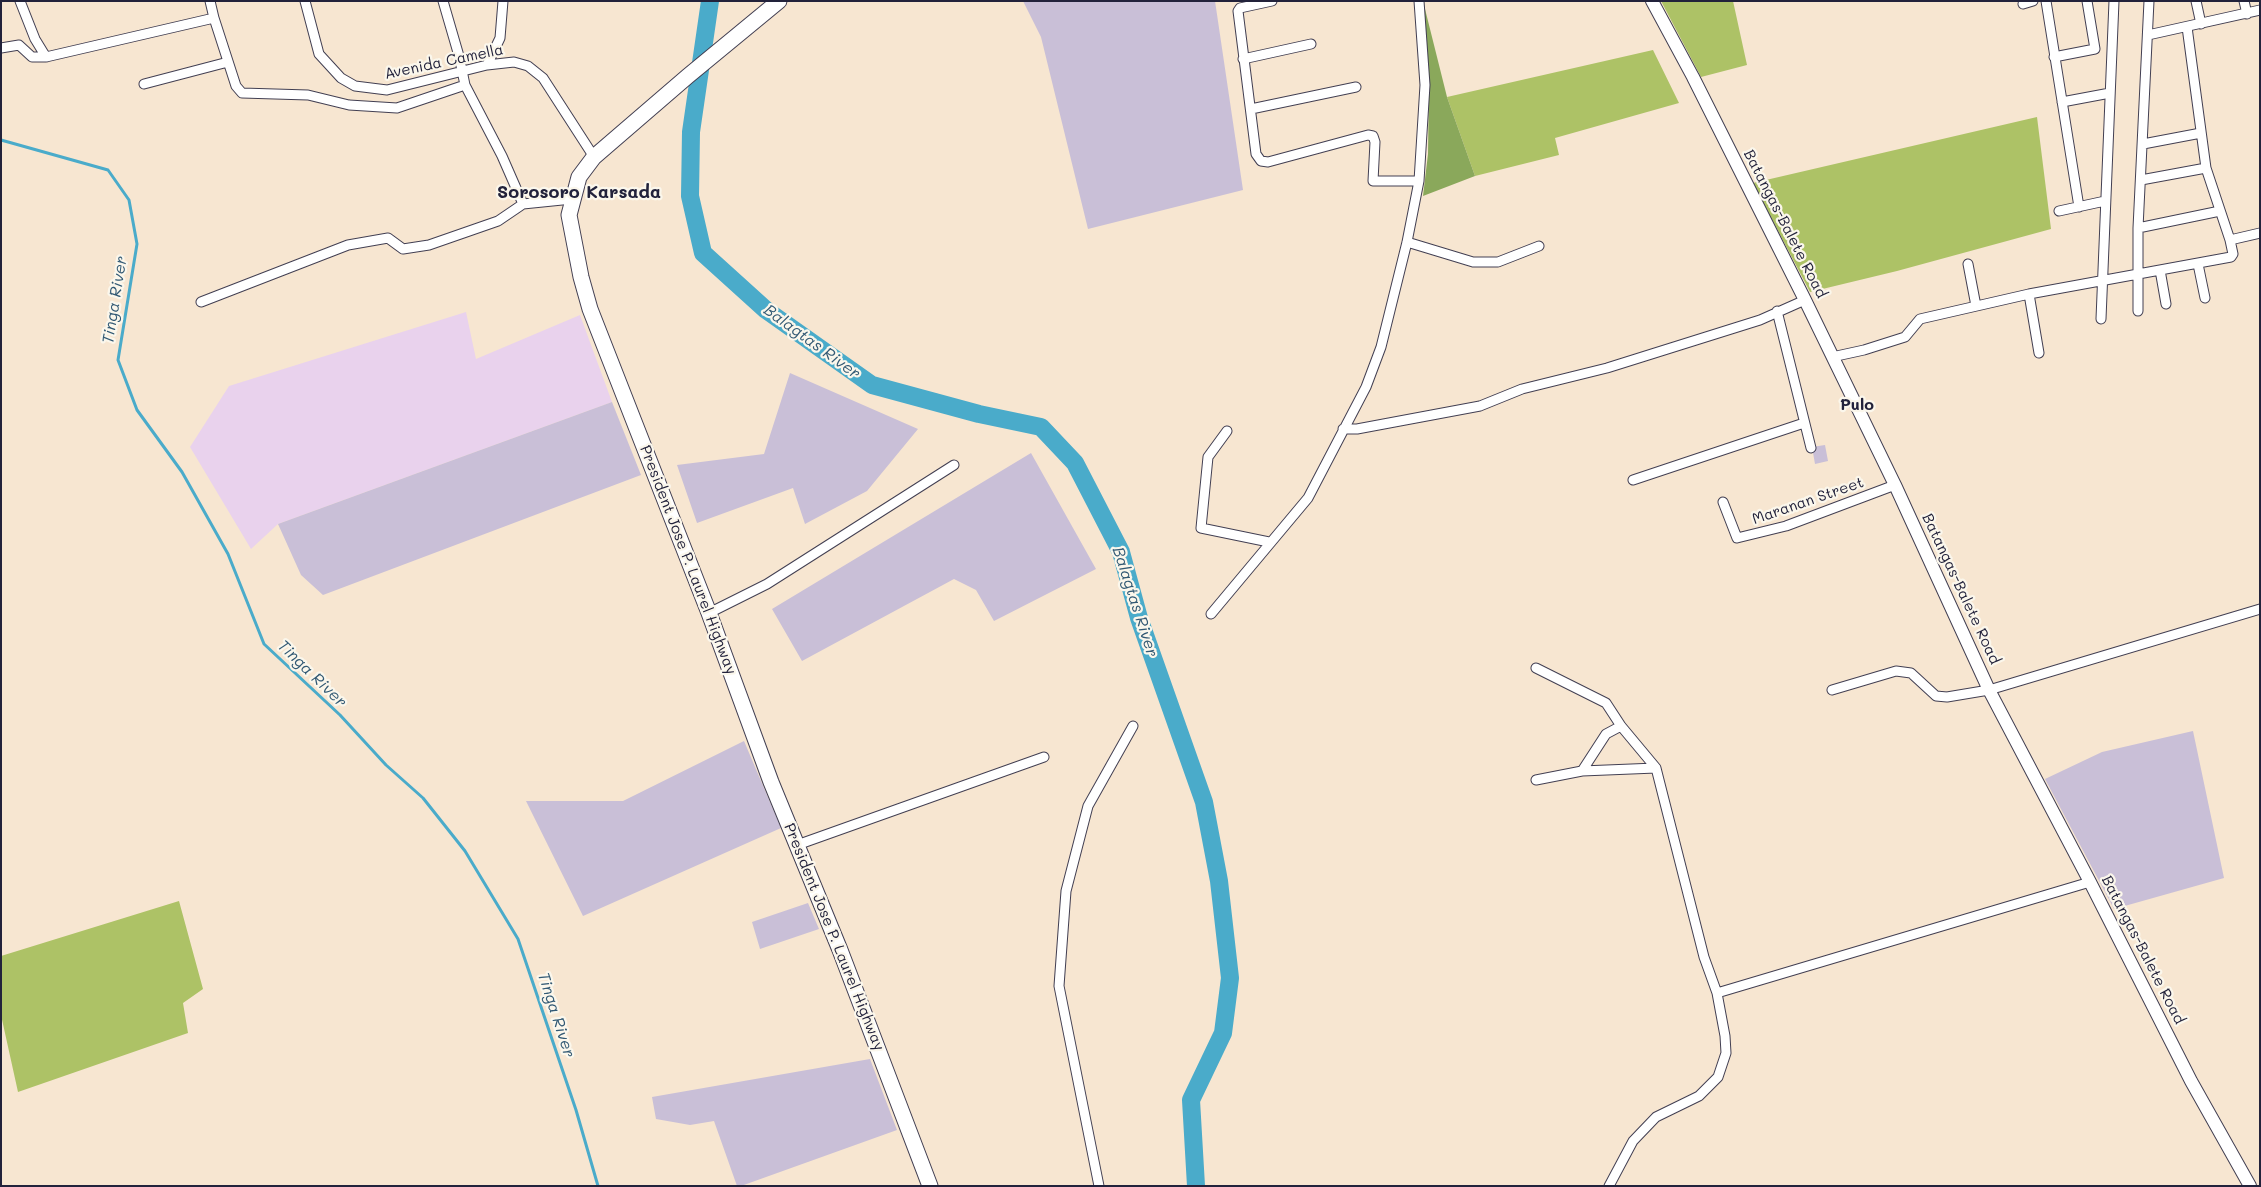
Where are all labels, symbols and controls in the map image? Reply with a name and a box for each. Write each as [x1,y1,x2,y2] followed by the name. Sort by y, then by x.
[383,41,505,83] street label: Avenida Camella
[1740,147,1830,301] street label: Batangas-Balete Road
[497,181,661,203] district label: Sorosoro Karsada
[99,255,131,345] water label: Tinga River
[760,301,864,383] water label: Balagtas River
[1840,395,1874,415] district label: Pulo
[636,443,740,677] street label: President Jose P. Laurel Highway
[1750,473,1866,529] street label: Maranan Street
[1918,511,2004,667] street label: Batangas-Balete Road
[1108,545,1162,659] water label: Balagtas River
[273,636,351,712] water label: Tinga River
[780,821,888,1053] street label: President Jose P. Laurel Highway
[2098,873,2188,1027] street label: Batangas-Balete Road
[533,970,579,1060] water label: Tinga River

